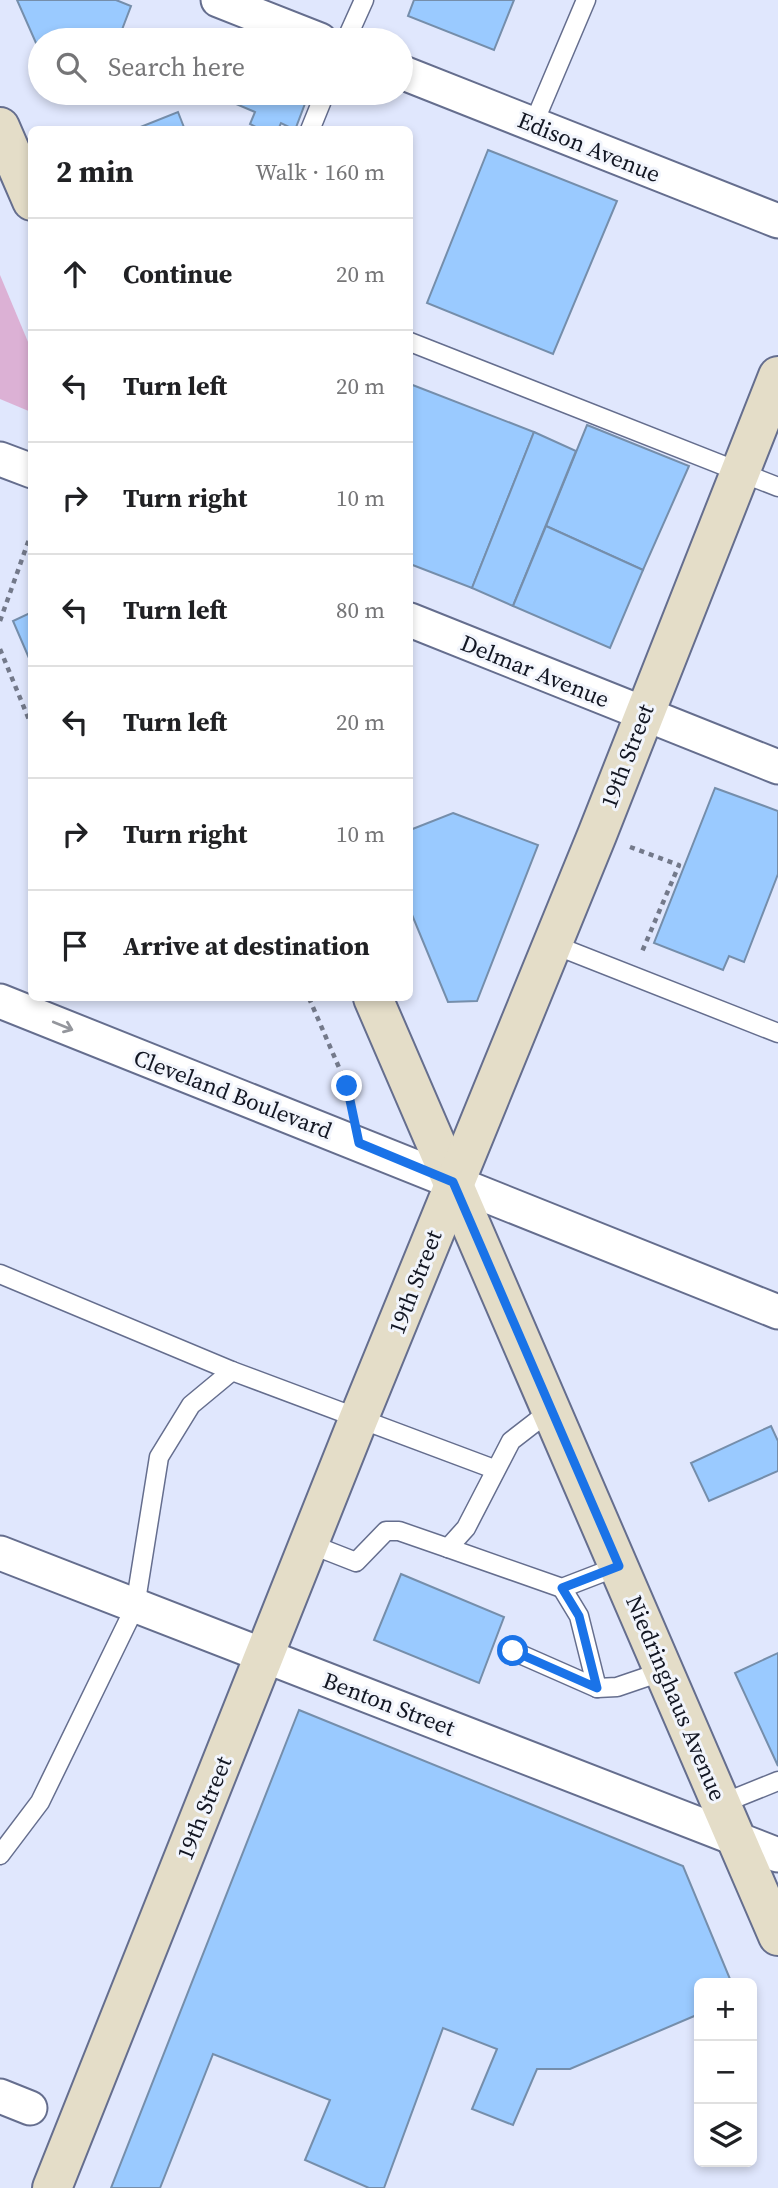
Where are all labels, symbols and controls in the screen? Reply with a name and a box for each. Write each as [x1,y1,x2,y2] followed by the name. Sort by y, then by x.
[28,28,413,105] search box
[52,48,90,86] icon: search
[108,49,245,85] text: Search here
[513,104,665,190] street label: Edison Avenue
[56,151,134,192] text: 2 min
[255,156,385,188] text: Walk · 160 m
[56,255,94,293] icon: ahead
[123,256,232,292] text: Continue
[336,258,385,290] text: 20 m
[56,367,94,405] icon: left
[123,368,227,404] text: Turn left
[336,370,385,402] text: 20 m
[56,479,94,517] icon: right
[123,480,247,516] text: Turn right
[336,482,385,514] text: 10 m
[56,591,94,629] icon: left
[123,592,227,628] text: Turn left
[336,594,385,626] text: 80 m
[456,627,614,715] street label: Delmar Avenue
[593,699,662,813] street label: 19th Street
[56,703,94,741] icon: left
[123,704,227,740] text: Turn left
[336,706,385,738] text: 20 m
[56,815,94,853] icon: right
[123,816,247,852] text: Turn right
[336,818,385,850] text: 10 m
[56,927,94,965] icon: arrive
[123,928,370,964] text: Arrive at destination
[52,1021,74,1034] one-way arrow
[129,1041,337,1147] street label: Cleveland Boulevard
[331,1070,362,1101] route end
[381,1225,450,1339] street label: 19th Street
[618,1590,734,1806] street label: Niedringhaus Avenue
[497,1635,528,1666] route start
[318,1664,460,1744] street label: Benton Street
[169,1751,239,1865] street label: 19th Street
[694,1978,757,2167] map controls
[694,1978,757,2041] button: +
[694,2041,757,2104] button: −
[694,2104,757,2167] button: layers

